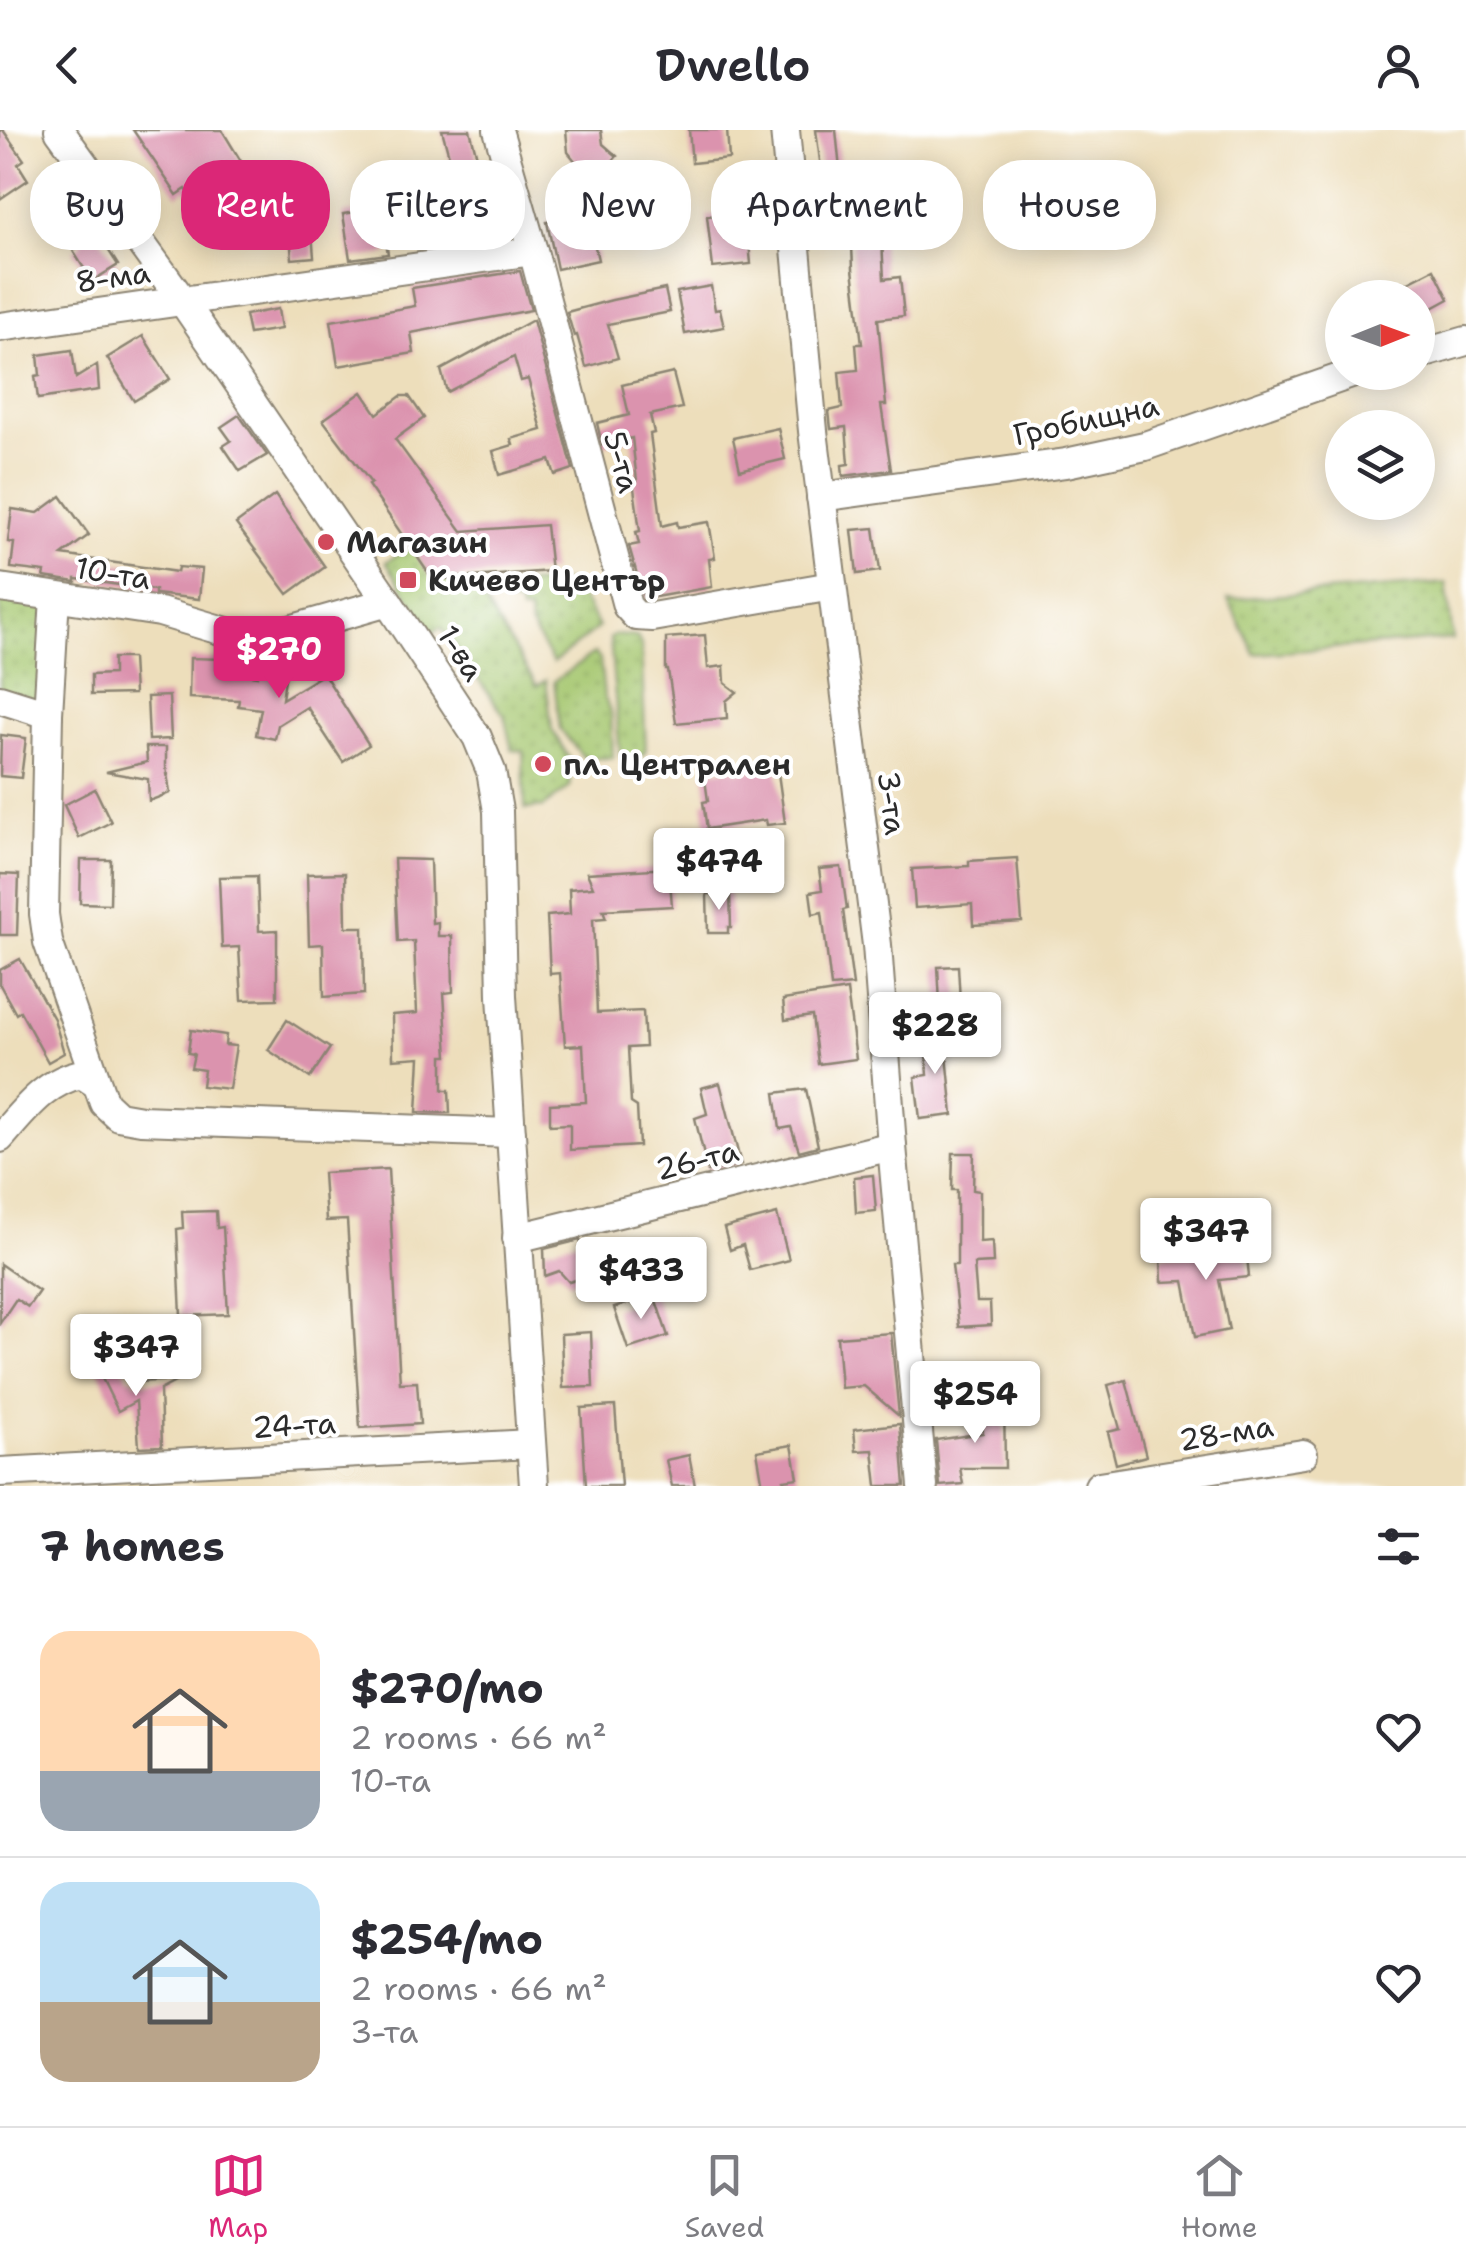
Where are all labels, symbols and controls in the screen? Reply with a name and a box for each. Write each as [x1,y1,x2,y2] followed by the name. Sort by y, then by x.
[656,35,810,95] text: Dwello
[40,38,95,93] icon: back
[1371,38,1426,93] icon: person
[30,160,161,250] chip: Buy
[181,160,330,250] chip: Rent
[350,160,525,250] chip: Filters
[545,160,691,250] chip: New
[711,160,963,250] chip: Apartment
[983,160,1156,250] chip: House
[73,251,153,303] street label: 8-ма
[1325,280,1435,390] north arrow
[1325,280,1435,520] map controls
[1009,384,1163,455] street label: Гробищна
[1325,410,1435,520] button: layers
[594,427,650,498] street label: 5-та
[346,522,488,563] place label: Магазин
[315,531,337,553] marker: Магазин
[72,547,154,599] street label: 10-та
[428,560,665,601] place label: Кичево Център
[397,569,419,591] marker: Кичево Център
[220,616,338,701] pin: $270
[428,617,494,689] street label: 1-ва
[236,627,322,670] text: $270
[563,744,791,785] place label: пл. Централен
[532,753,554,775] marker: пл. Централен
[868,769,916,838] street label: 3-та
[660,828,778,913] pin: $474
[675,839,763,882] text: $474
[876,992,994,1077] pin: $228
[891,1003,979,1046] text: $228
[651,1130,743,1190] street label: 26-та
[1147,1198,1265,1283] pin: $347
[1162,1209,1250,1252] text: $347
[582,1237,700,1322] pin: $433
[598,1248,684,1291] text: $433
[77,1314,195,1399] pin: $347
[92,1325,180,1368] text: $347
[916,1361,1034,1446] pin: $254
[932,1372,1018,1415] text: $254
[251,1402,337,1448] street label: 24-та
[1176,1405,1276,1461] street label: 28-ма
[40,1518,225,1574] text: 7 homes
[1371,1519,1426,1574] icon: filters
[350,1660,544,1716] text: $270/mo
[120,1671,240,1791] icon: home
[1371,1704,1426,1759] icon: heart
[350,1716,607,1759] text: 2 rooms · 66 m²
[350,1759,431,1802] text: 10-та
[350,1911,543,1967] text: $254/mo
[120,1922,240,2042] icon: home
[1371,1955,1426,2010] icon: heart
[350,1967,607,2010] text: 2 rooms · 66 m²
[350,2010,418,2053] text: 3-та
[208,2148,268,2246] tab: Map
[685,2148,764,2246] tab: Saved
[1181,2148,1258,2246] tab: Home

